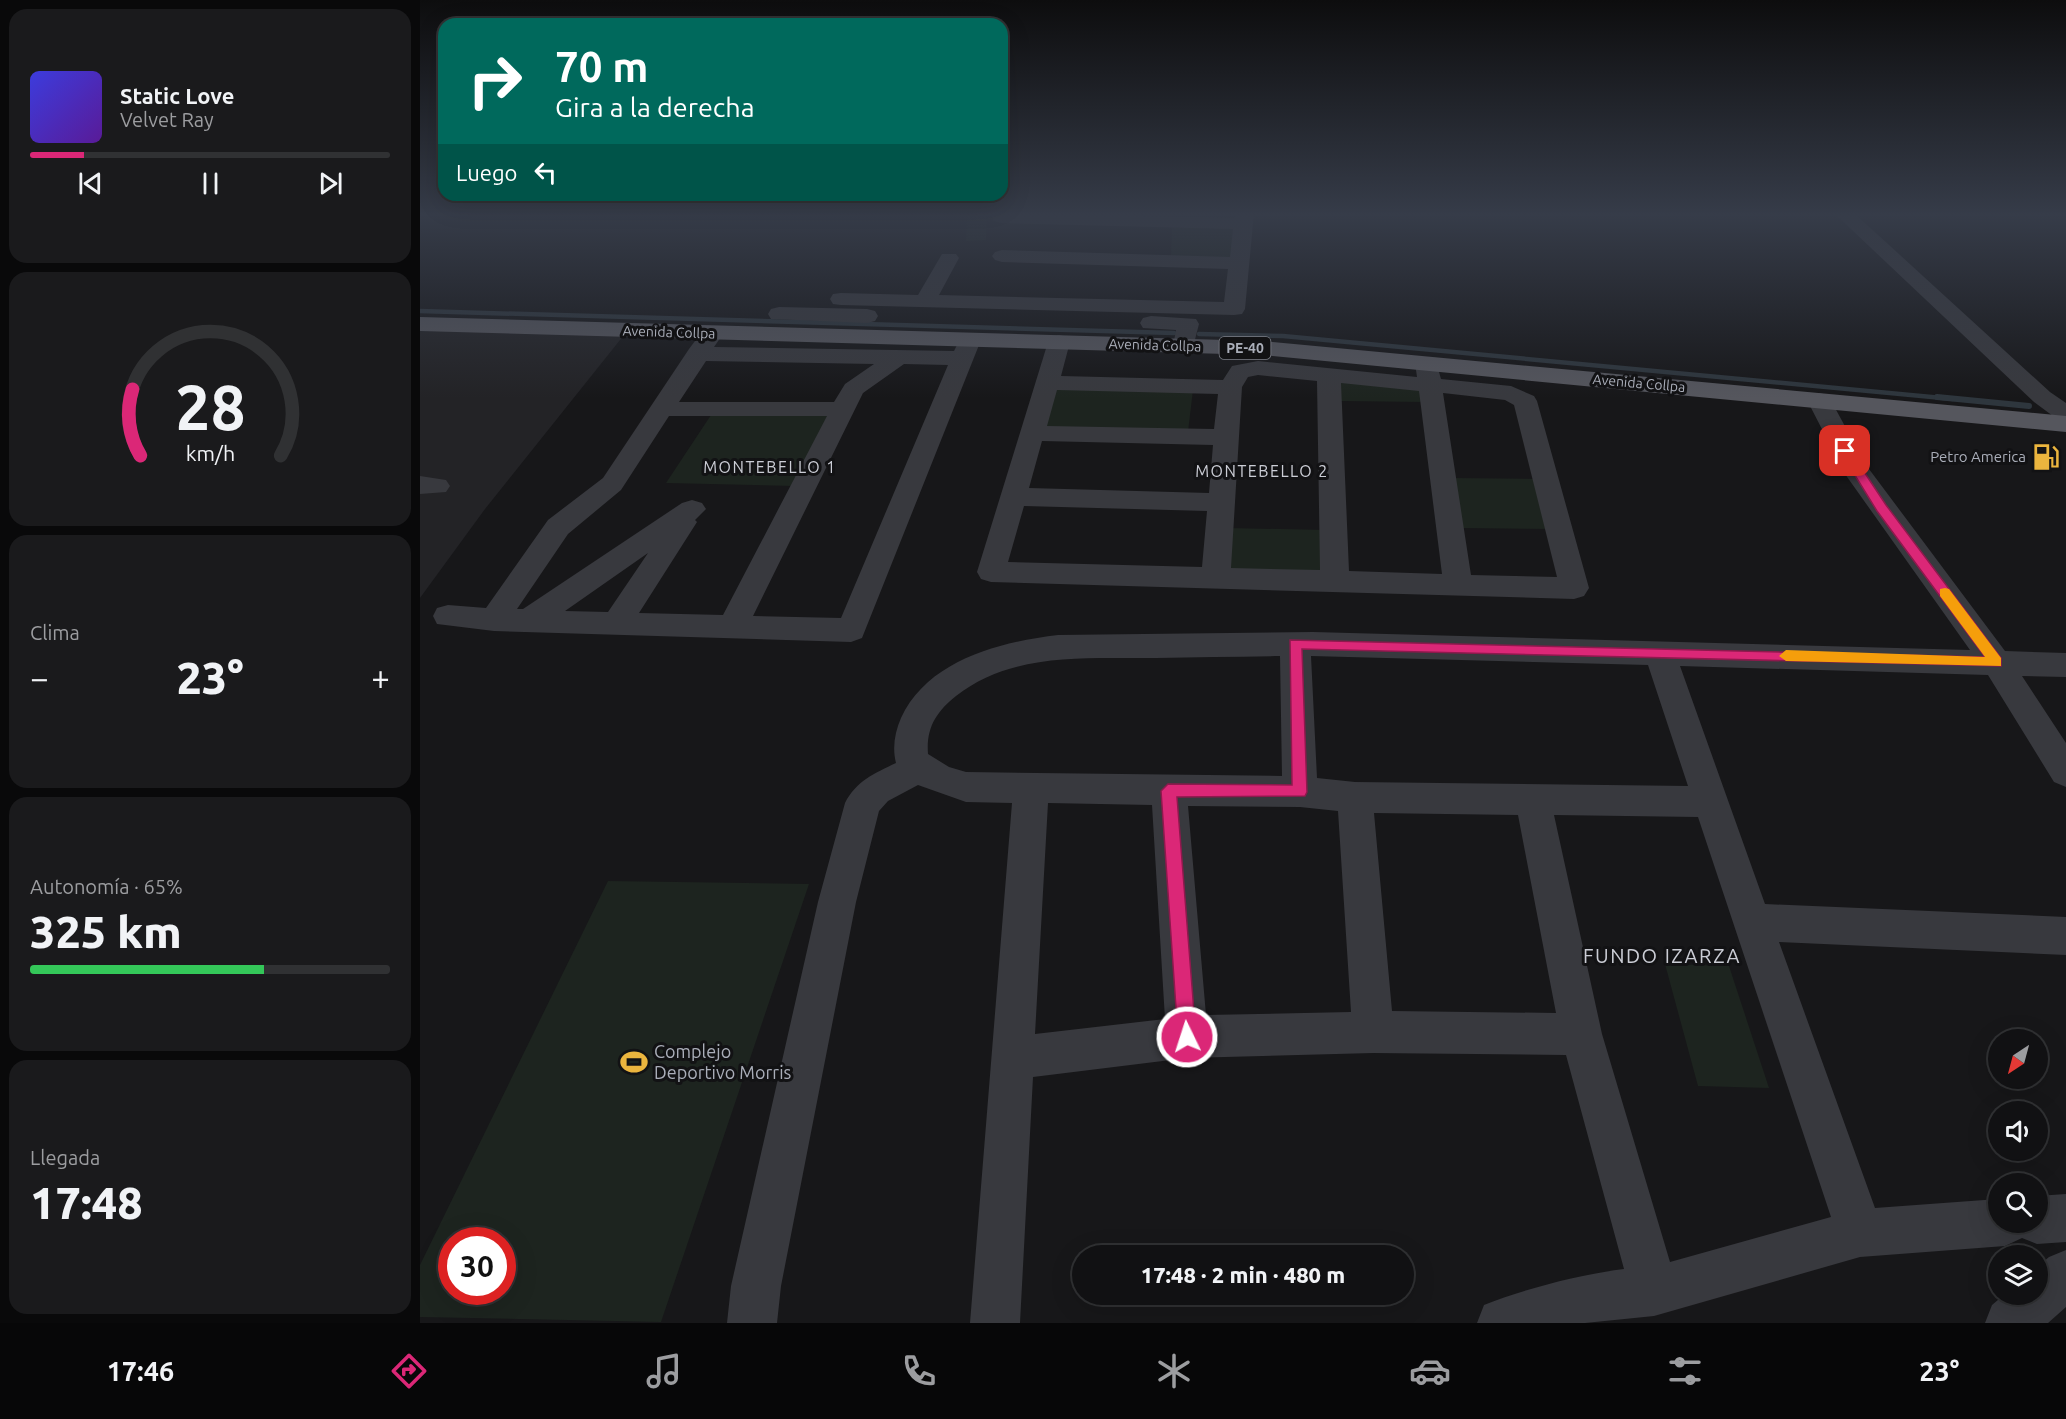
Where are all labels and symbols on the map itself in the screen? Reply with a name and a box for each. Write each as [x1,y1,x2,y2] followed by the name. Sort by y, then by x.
[622,322,716,342] street label: Avenida Collpa
[1108,335,1202,355] street label: Avenida Collpa
[1220,337,1270,359] road number: PE-40
[1592,371,1686,395] street label: Avenida Collpa
[1819,425,1870,476] pin
[2031,442,2061,472] fuel station icon: Petro America
[1930,448,2026,465] place label: Petro America
[703,458,837,476] district label: MONTEBELLO 1
[1195,462,1329,480] district label: MONTEBELLO 2
[1583,944,1741,967] district label: FUNDO IZARZA
[1155,1005,1219,1069] position arrow
[1988,1029,2048,1089] north arrow
[654,1041,792,1082] place label: Complejo Deportivo Morris
[619,1047,649,1077] sports icon: Complejo Deportivo Morris
[438,1227,516,1305] speed limit sign: 30

